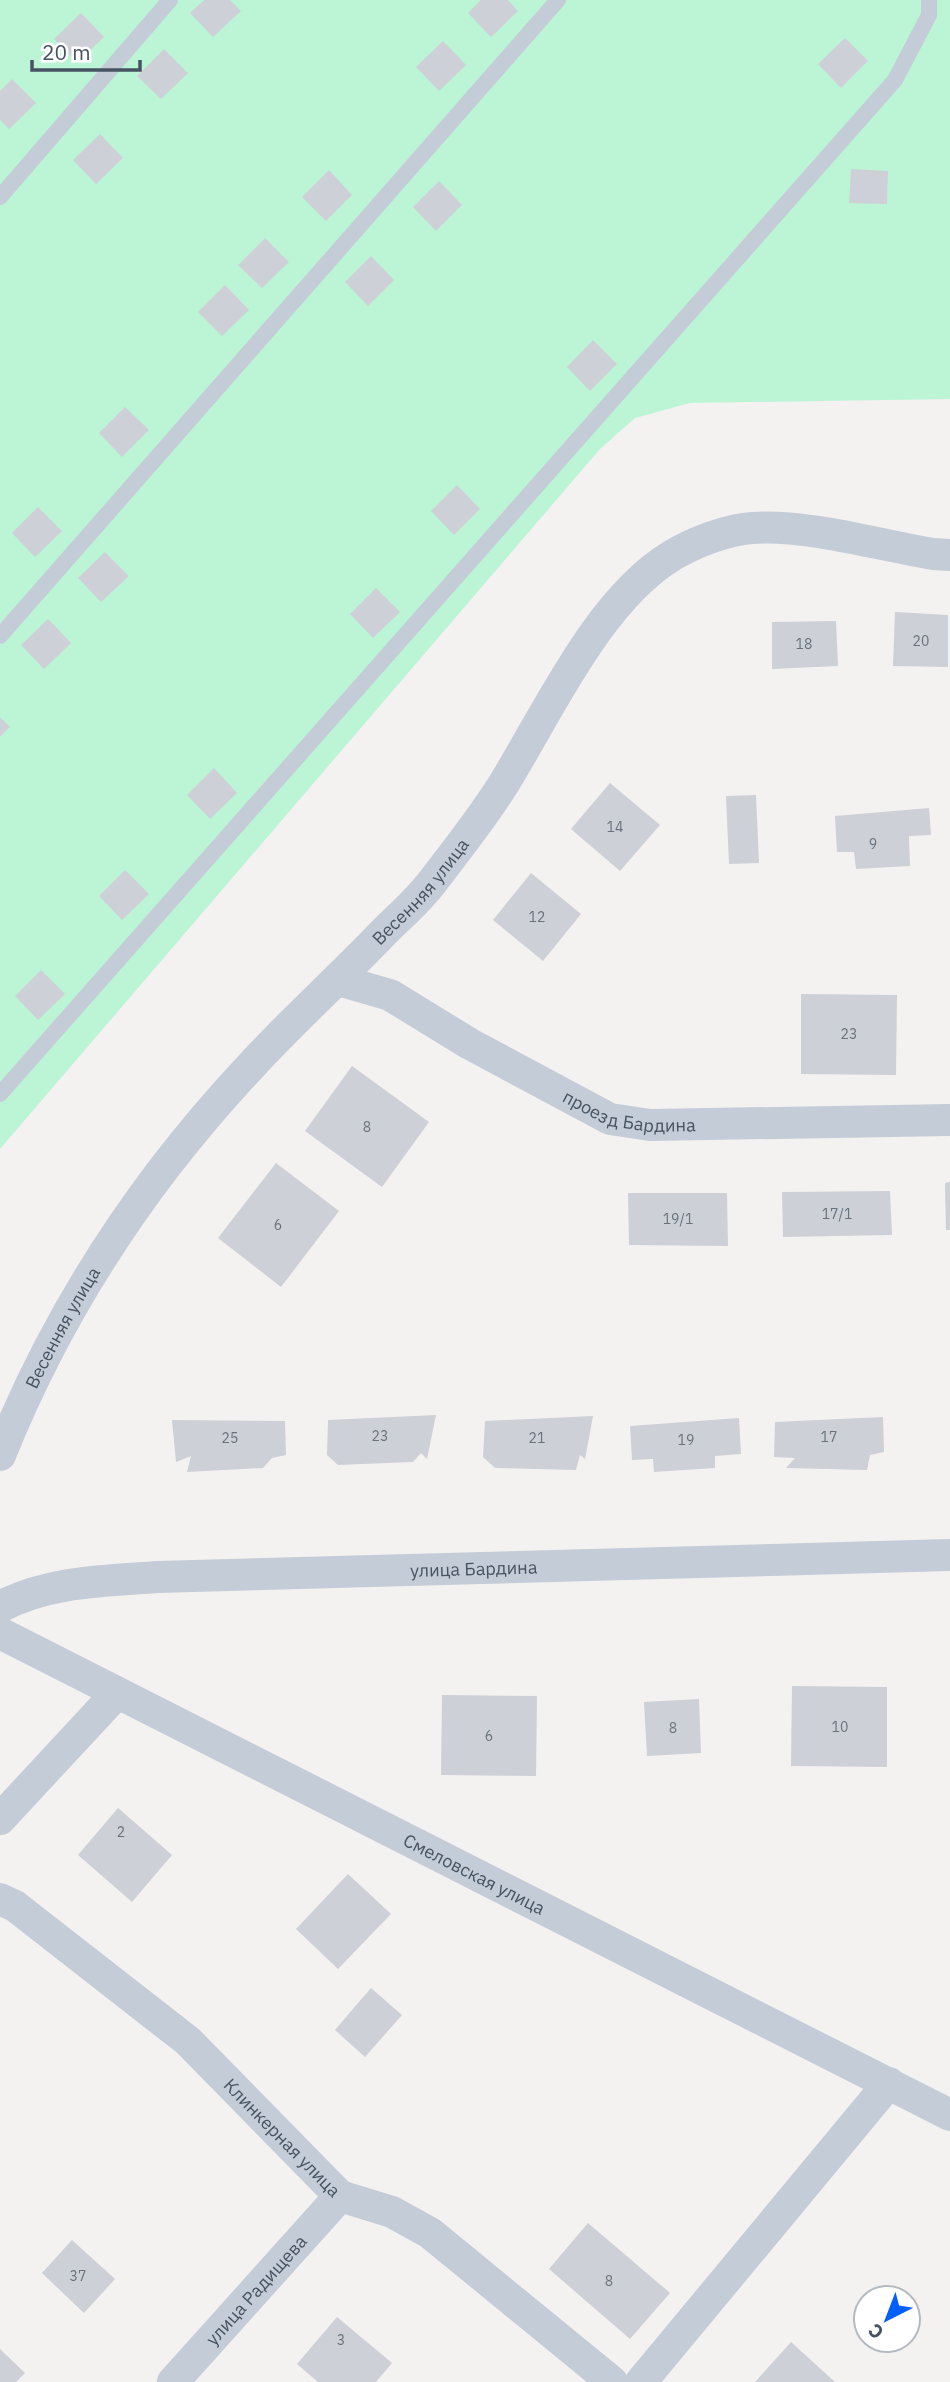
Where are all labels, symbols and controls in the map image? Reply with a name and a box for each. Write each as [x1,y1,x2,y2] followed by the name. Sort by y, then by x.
[32,28,140,72] scale bar
[42,38,91,66] text: 20 m
[913,632,929,650] house number: 20
[796,635,812,653] house number: 18
[607,818,623,836] house number: 14
[367,833,474,949] street label: Весенняя улица
[869,835,877,853] house number: 9
[529,908,545,926] house number: 12
[841,1025,857,1043] house number: 23
[559,1084,696,1137] street label: проезд Бардина
[363,1118,371,1136] house number: 8
[822,1205,852,1223] house number: 17/1
[663,1210,693,1228] house number: 19/1
[274,1216,282,1234] house number: 6
[20,1262,105,1392] street label: Весенняя улица
[372,1427,388,1445] house number: 23
[821,1428,837,1446] house number: 17
[222,1429,238,1447] house number: 25
[529,1429,545,1447] house number: 21
[678,1431,694,1449] house number: 19
[410,1555,538,1581] street label: улица Бардина
[832,1718,848,1736] house number: 10
[669,1719,677,1737] house number: 8
[485,1727,493,1745] house number: 6
[117,1823,125,1841] house number: 2
[400,1828,550,1919] street label: Смеловская улица
[219,2073,346,2202] street label: Клинкерная улица
[200,2229,312,2350] street label: улица Радищева
[70,2267,86,2285] house number: 37
[605,2272,613,2290] house number: 8
[852,2284,922,2354] north arrow
[863,2319,888,2345] text: С
[337,2331,345,2349] house number: 3

